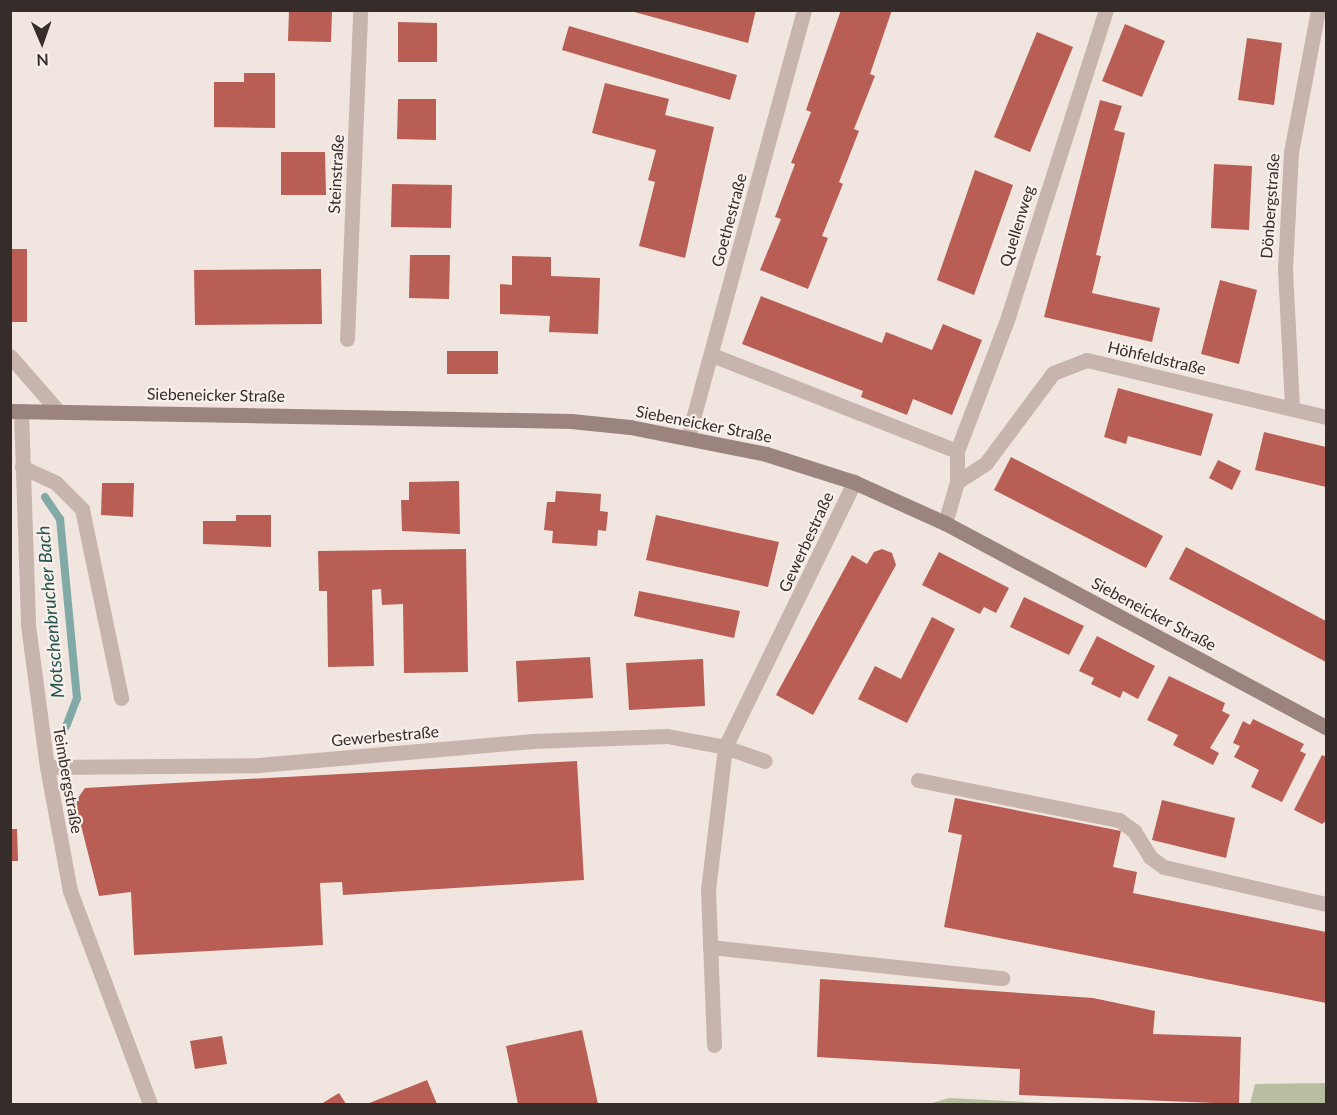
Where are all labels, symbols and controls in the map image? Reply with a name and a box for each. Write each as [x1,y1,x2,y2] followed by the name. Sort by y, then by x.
[12,12,72,72] north arrow
[36,51,49,70] text: N
[324,134,348,214] street label: Steinstraße
[1257,153,1283,259] street label: Dönbergstraße
[707,171,751,269] street label: Goethestraße
[996,183,1038,269] street label: Quellenweg
[1106,337,1208,379] street label: Höhfeldstraße
[147,384,285,406] street label: Siebeneicker Straße
[634,401,774,447] street label: Siebeneicker Straße
[774,489,838,595] street label: Gewerbestraße
[32,525,68,699] water label: Motschenbrucher Bach
[1088,573,1220,655] street label: Siebeneicker Straße
[330,722,440,750] street label: Gewerbestraße
[49,725,87,835] street label: Teimbergstraße

